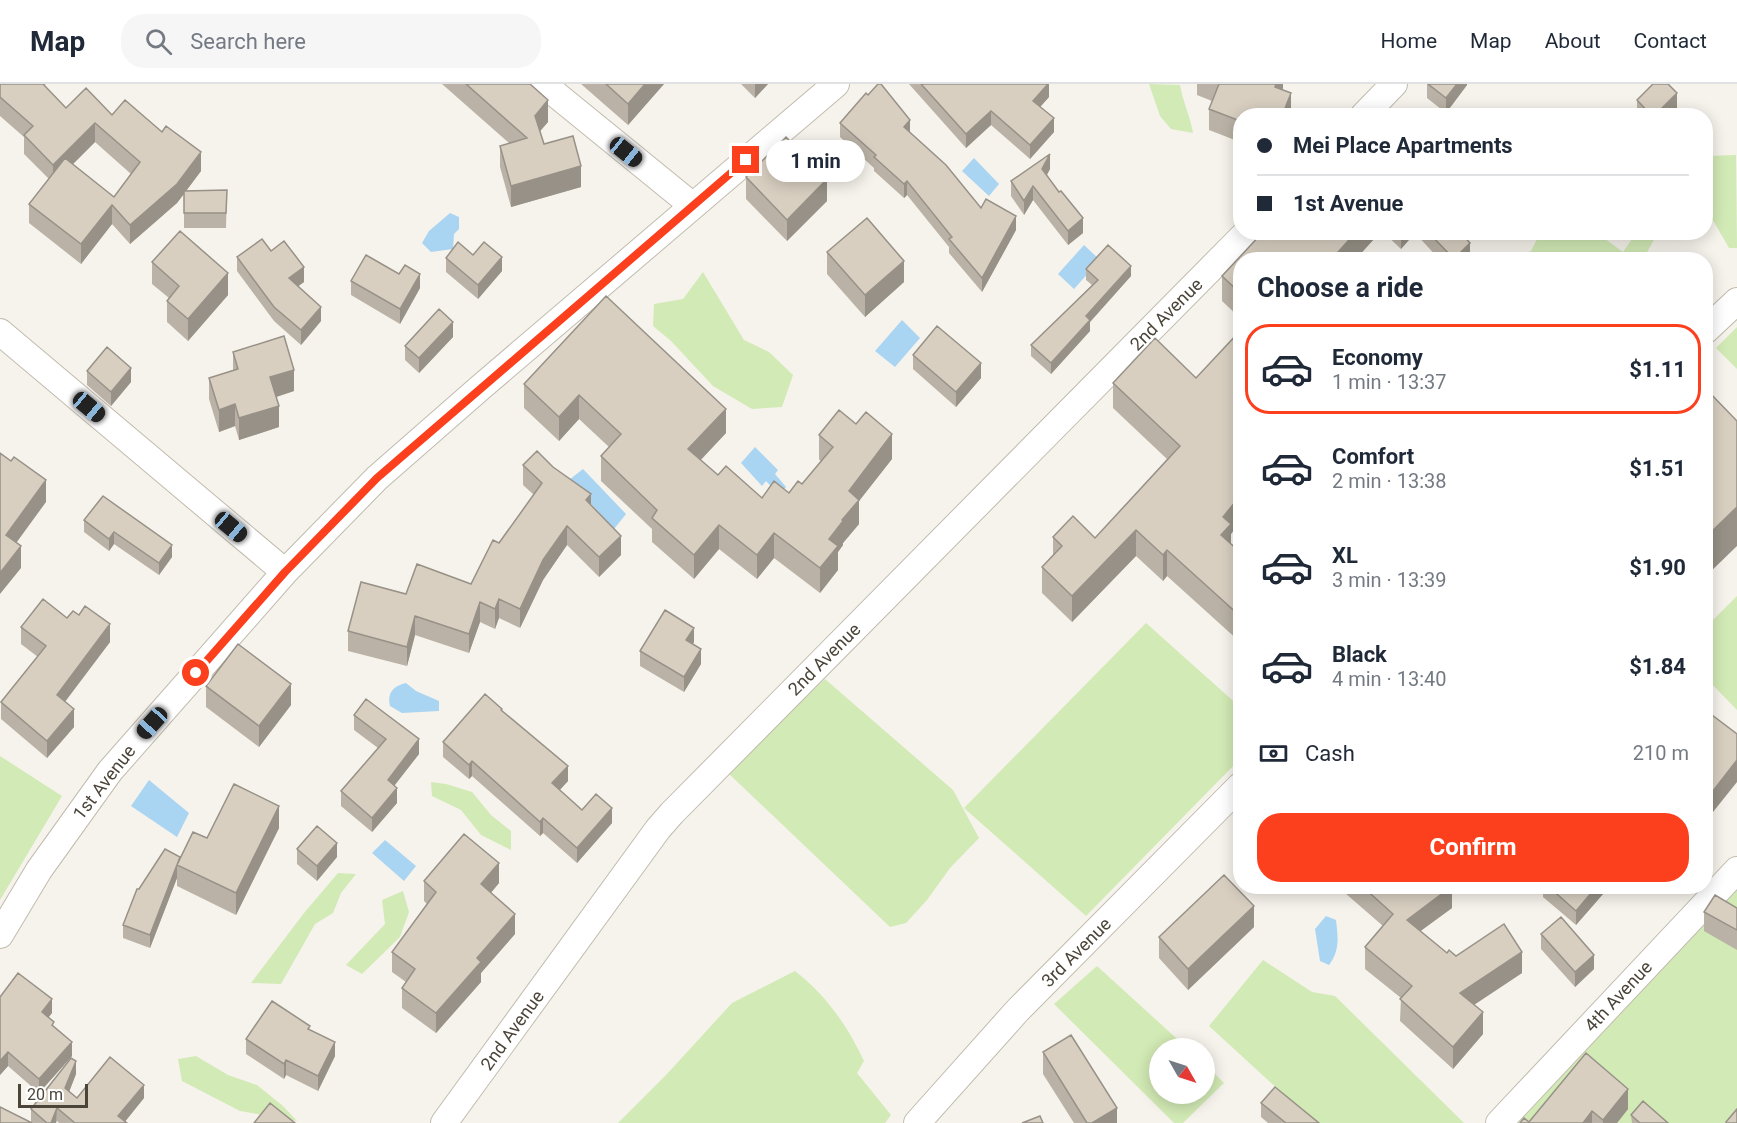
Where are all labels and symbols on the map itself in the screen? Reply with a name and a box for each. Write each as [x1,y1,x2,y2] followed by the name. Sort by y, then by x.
[606,134,646,170] car
[767,139,866,181] callout: 1 min
[732,146,759,173] route end
[1126,274,1206,354] street label: 2nd Avenue
[69,389,109,425] car
[211,509,251,545] car
[784,619,864,699] street label: 2nd Avenue
[182,659,209,686] route start
[133,704,171,742] car
[68,741,140,823] street label: 1st Avenue
[1037,913,1115,991] street label: 3rd Avenue
[1580,956,1656,1036] street label: 4th Avenue
[476,986,548,1074] street label: 2nd Avenue
[1149,1038,1215,1104] north arrow
[18,1081,88,1108] scale bar

